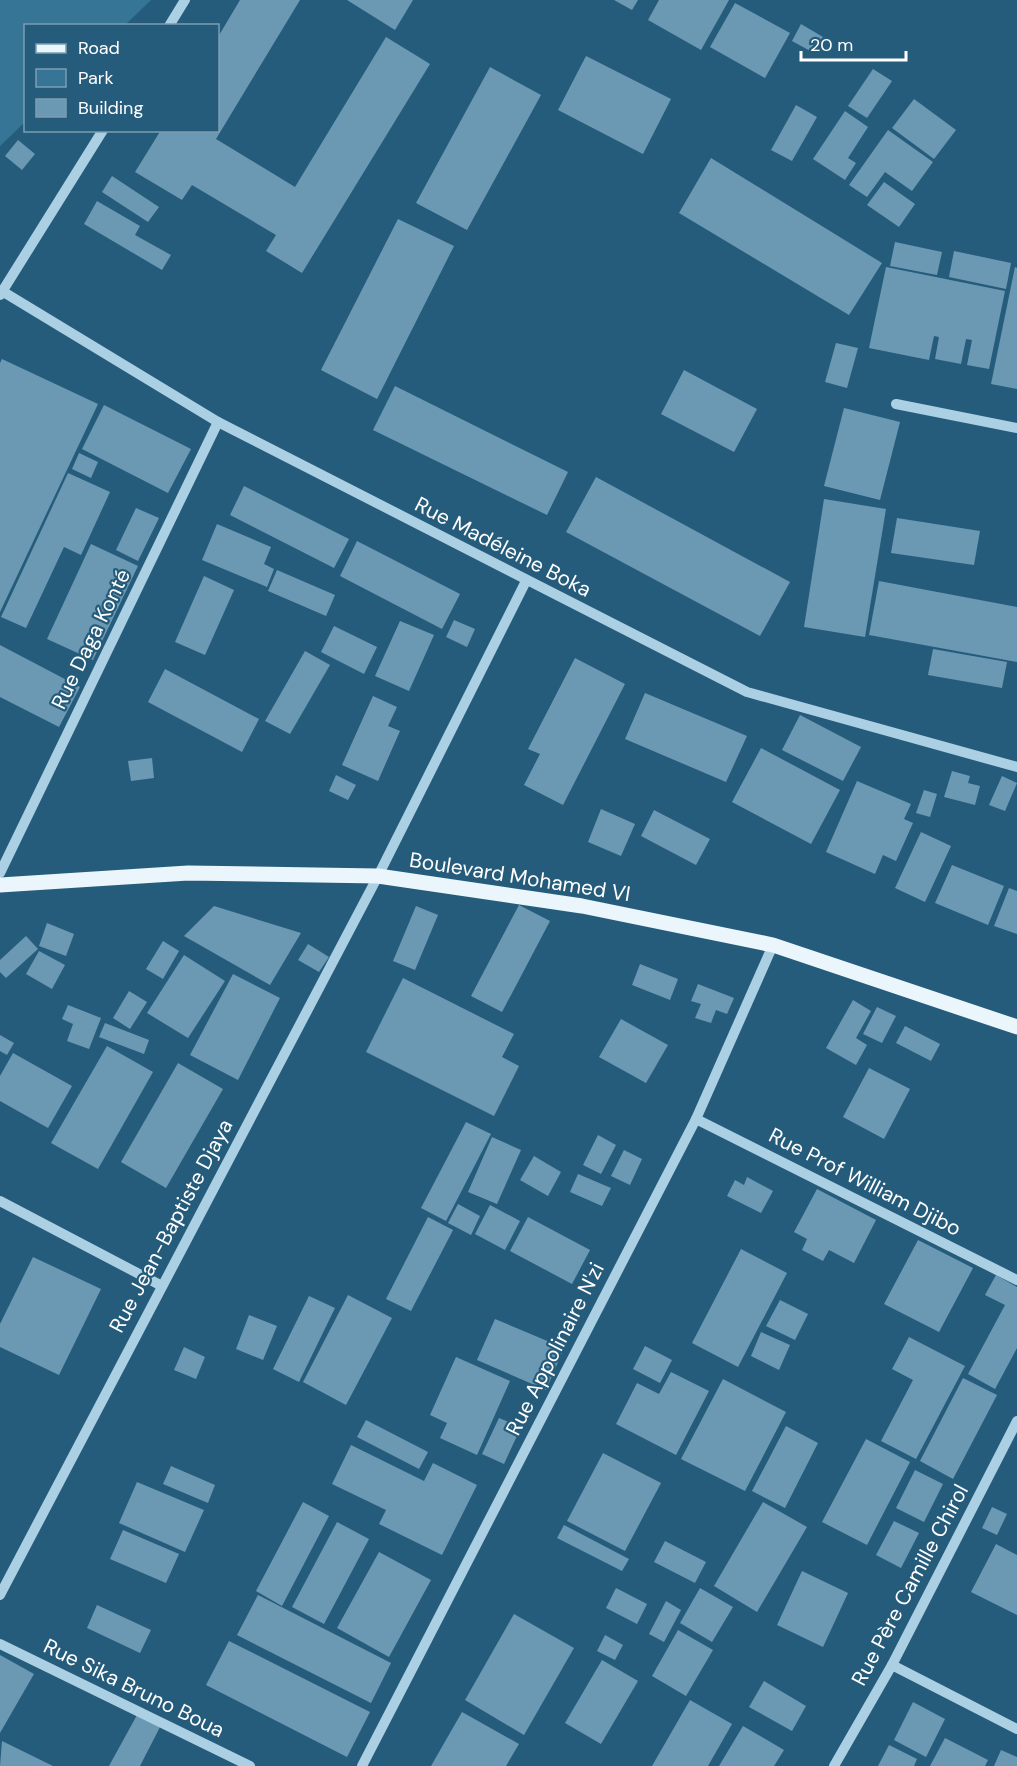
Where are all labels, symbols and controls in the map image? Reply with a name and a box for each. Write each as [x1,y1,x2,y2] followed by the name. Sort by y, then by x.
[24,24,219,132] legend
[801,24,906,62] scale bar
[810,33,853,57] text: 20 m
[78,36,120,60] text: Road
[78,66,114,90] text: Park
[78,96,143,120] text: Building
[410,490,596,604] street label: Rue Madéleine Boka
[45,564,137,714] street label: Rue Daga Konté
[407,846,633,908] street label: Boulevard Mohamed VI
[103,1114,239,1338] street label: Rue Jean-Baptiste Djaya
[764,1121,966,1243] street label: Rue Prof William Djibo
[499,1258,611,1440] street label: Rue Appolinaire N'zi
[845,1479,975,1691] street label: Rue Père Camille Chirol
[39,1632,229,1744] street label: Rue Sika Bruno Boua

